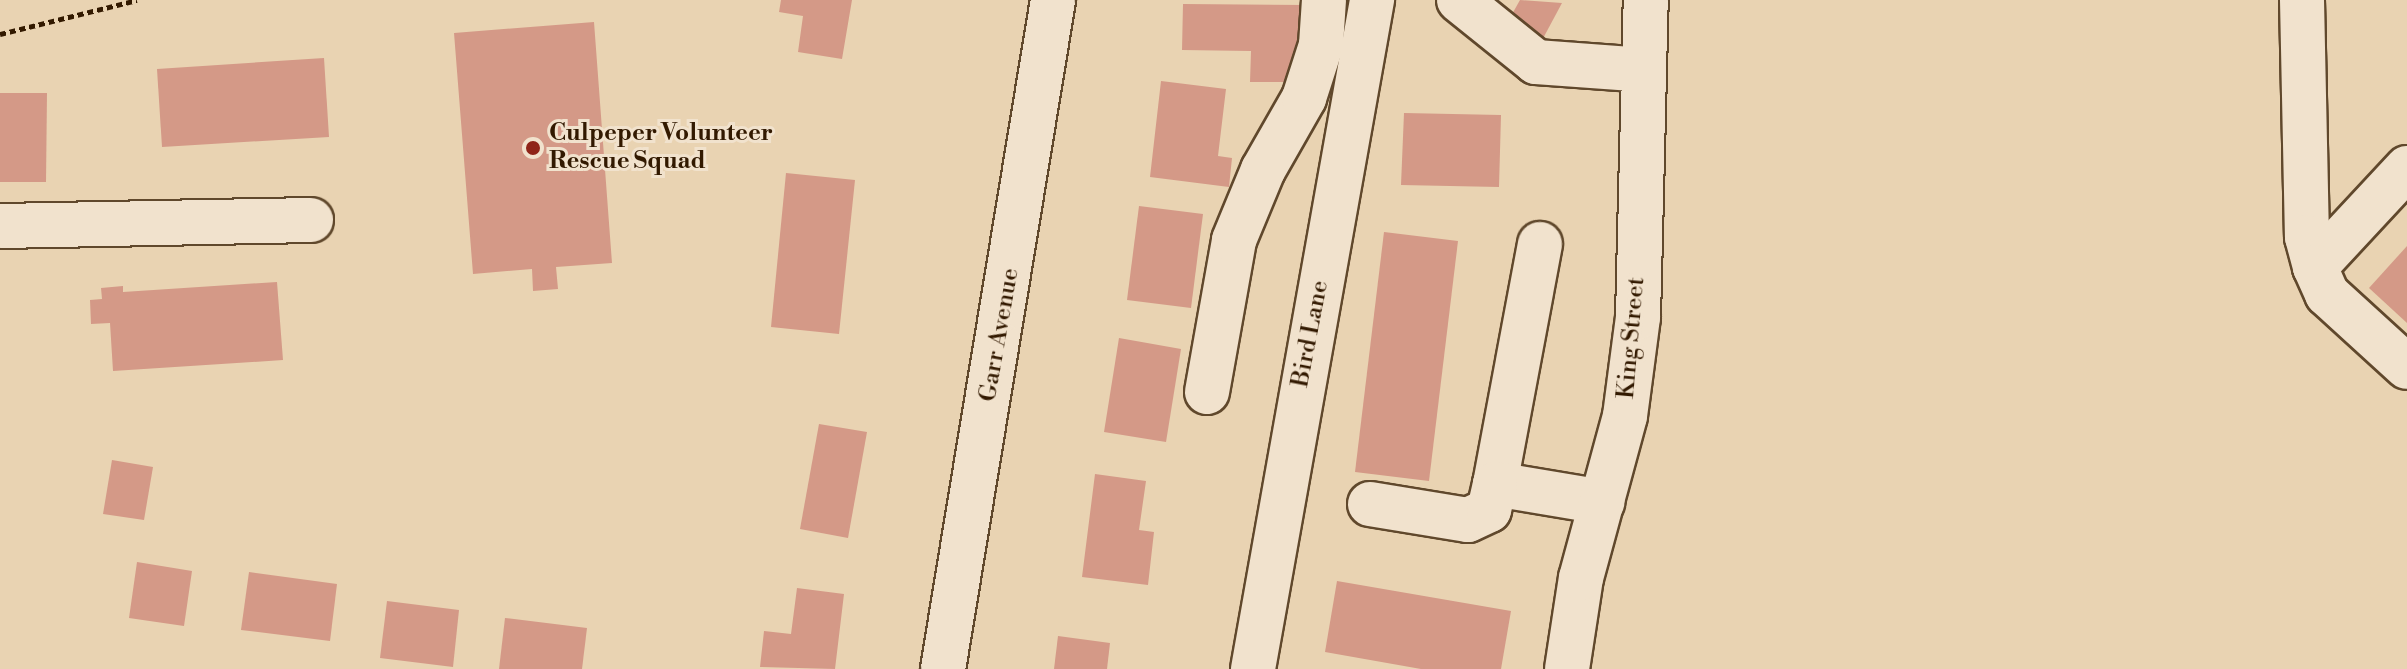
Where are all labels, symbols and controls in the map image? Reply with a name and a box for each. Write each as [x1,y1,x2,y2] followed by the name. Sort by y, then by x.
[549,120,773,176] place label: Culpeper Volunteer Rescue Squad
[524,139,542,157] marker: Culpeper Volunteer Rescue Squad
[974,266,1026,404] street label: Garr Avenue
[1612,276,1652,400] street label: King Street
[1287,278,1335,390] street label: Bird Lane

